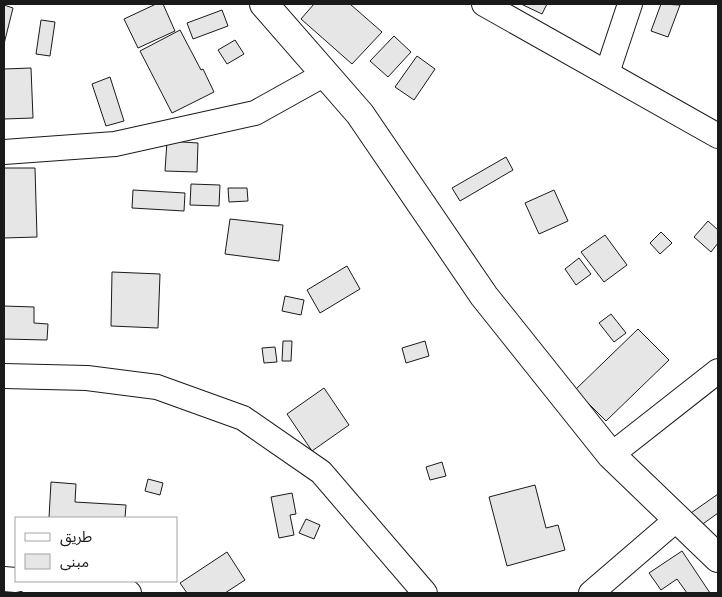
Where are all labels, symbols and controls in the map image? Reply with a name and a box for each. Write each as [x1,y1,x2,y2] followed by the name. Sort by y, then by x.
[15,517,178,582] legend
[60,527,92,547] text: طريق
[60,552,89,571] text: مبنى

